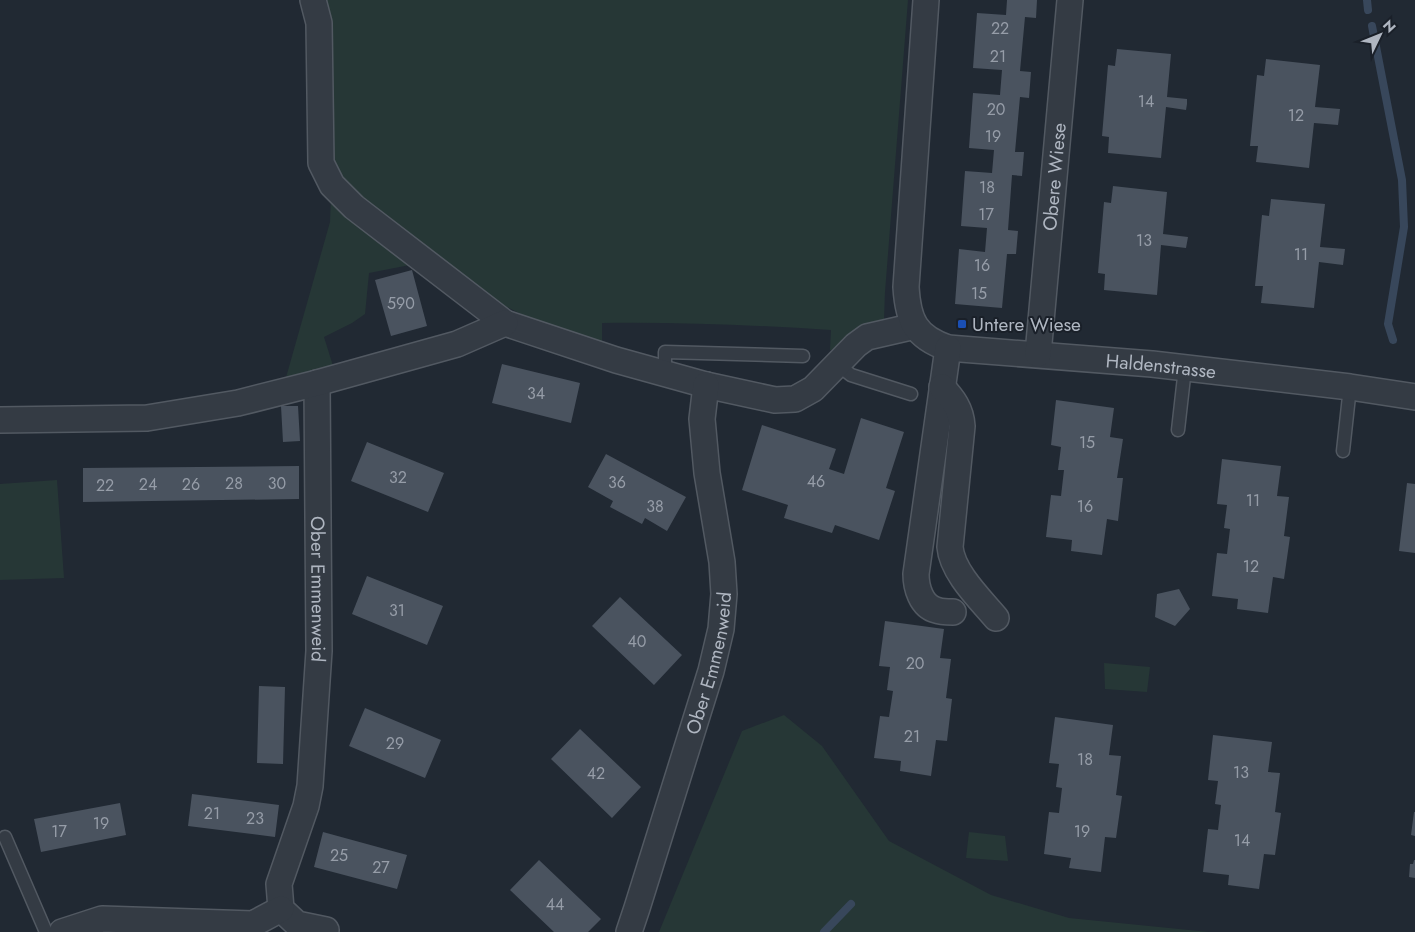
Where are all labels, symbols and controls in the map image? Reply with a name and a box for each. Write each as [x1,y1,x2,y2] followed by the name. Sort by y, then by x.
[1355,10,1405,60] north arrow
[1378,15,1401,37] text: N
[991,17,1009,40] house number: 22
[990,45,1006,68] house number: 21
[1138,90,1154,113] house number: 14
[987,98,1005,121] house number: 20
[1288,104,1304,127] house number: 12
[1036,121,1072,232] street label: Obere Wiese
[985,125,1001,148] house number: 19
[979,176,995,199] house number: 18
[978,203,994,226] house number: 17
[1136,229,1152,252] house number: 13
[1294,243,1308,266] house number: 11
[974,254,990,277] house number: 16
[971,282,987,305] house number: 15
[387,292,415,315] house number: 590
[972,311,1081,338] place label: Untere Wiese
[956,318,968,330] marker: Untere Wiese
[1105,347,1218,385] street label: Haldenstrasse
[527,382,545,405] house number: 34
[1079,431,1095,454] house number: 15
[389,466,407,489] house number: 32
[807,470,825,493] house number: 46
[608,471,626,494] house number: 36
[225,472,243,495] house number: 28
[268,472,286,495] house number: 30
[139,473,157,496] house number: 24
[182,473,200,496] house number: 26
[96,474,114,497] house number: 22
[1246,489,1260,512] house number: 11
[646,495,664,518] house number: 38
[1077,495,1093,518] house number: 16
[304,516,333,663] street label: Ober Emmenweid
[1243,555,1259,578] house number: 12
[679,591,738,738] street label: Ober Emmenweid
[389,599,405,622] house number: 31
[628,630,646,653] house number: 40
[906,652,924,675] house number: 20
[904,725,920,748] house number: 21
[386,732,404,755] house number: 29
[1077,748,1093,771] house number: 18
[1233,761,1249,784] house number: 13
[587,762,605,785] house number: 42
[204,802,220,825] house number: 21
[246,807,264,830] house number: 23
[93,812,109,835] house number: 19
[51,820,67,843] house number: 17
[1074,820,1090,843] house number: 19
[1234,829,1250,852] house number: 14
[330,844,348,867] house number: 25
[372,856,390,879] house number: 27
[546,893,564,916] house number: 44

